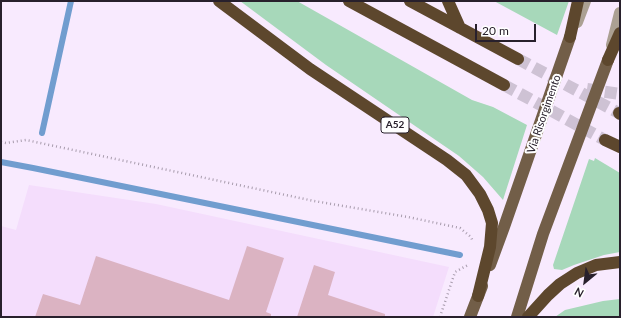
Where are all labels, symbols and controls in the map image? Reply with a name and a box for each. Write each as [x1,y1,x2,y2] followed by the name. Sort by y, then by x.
[477,16,538,42] scale bar
[482,23,509,38] text: 20 m
[524,73,564,155] street label: Via Risorgimento
[381,117,409,133] road number: A52
[565,262,605,302] north arrow
[572,285,586,301] text: N

